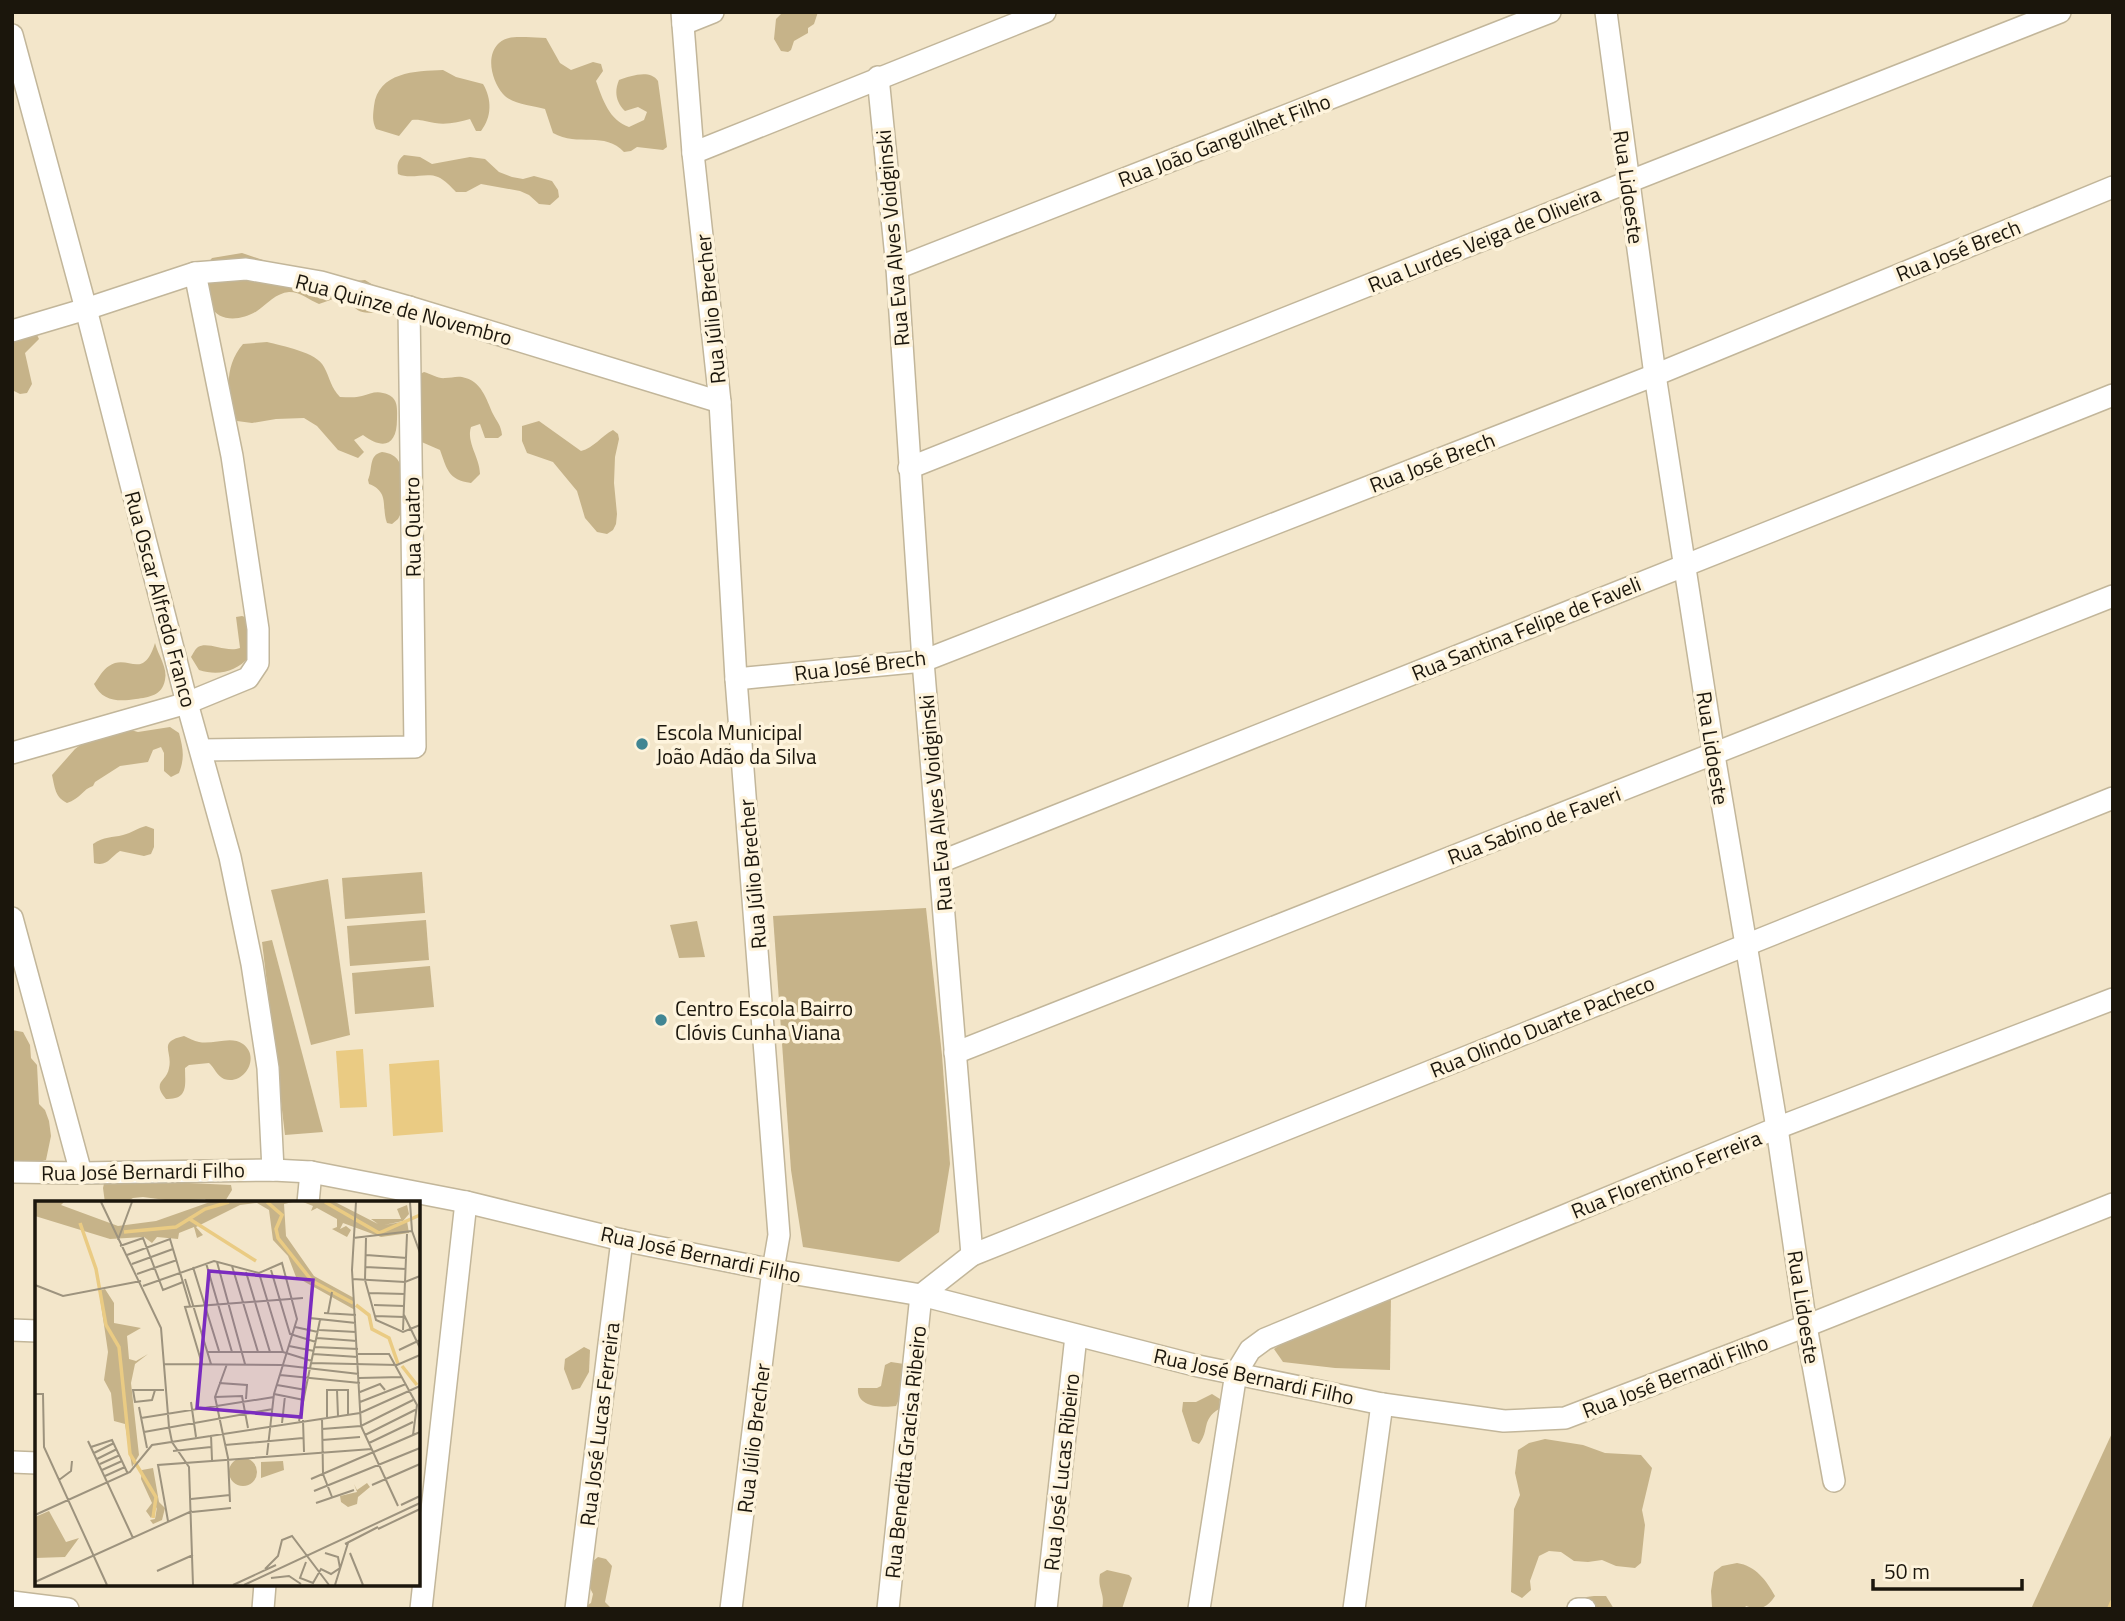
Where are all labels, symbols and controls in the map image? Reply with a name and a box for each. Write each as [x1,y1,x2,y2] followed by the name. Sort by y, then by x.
[1113,85,1335,195] street label: Rua João Ganguilhet Filho
[867,128,917,348] street label: Rua Eva Alves Voidginski
[1605,128,1653,246] street label: Rua Lidoeste
[1363,177,1606,300] street label: Rua Lurdes Veiga de Oliveira
[1891,210,2025,290] street label: Rua José Brech
[686,233,734,385] street label: Rua Júlio Brecher
[292,265,516,353] street label: Rua Quinze de Novembro
[1365,423,1499,501] street label: Rua José Brech
[395,477,429,577] street label: Rua Quatro
[117,487,205,711] street label: Rua Oscar Alfredo Franco
[1407,567,1645,689] street label: Rua Santina Felipe de Faveli
[792,641,928,689] street label: Rua José Brech
[1688,689,1738,807] street label: Rua Lidoeste
[910,693,960,913] street label: Rua Eva Alves Voidginski
[656,716,817,772] place label: Escola Municipal João Adão da Silva
[634,736,650,752] marker: Escola Municipal João Adão da Silva
[1443,777,1625,873] street label: Rua Sabino de Faveri
[730,798,774,950] street label: Rua Júlio Brecher
[1425,966,1659,1086] street label: Rua Olindo Duarte Pacheco
[675,992,853,1048] place label: Centro Escola Bairro Clóvis Cunha Viana
[653,1012,669,1028] marker: Centro Escola Bairro Clóvis Cunha Viana
[1566,1121,1766,1227] street label: Rua Florentino Ferreira
[41,1153,245,1189] street label: Rua José Bernardi Filho
[35,1201,420,1586] inset map
[598,1217,804,1291] street label: Rua José Bernardi Filho
[1779,1248,1829,1366] street label: Rua Lidoeste
[571,1320,627,1528] street label: Rua José Lucas Ferreira
[876,1324,934,1580] street label: Rua Benedita Gracisa Ribeiro
[1577,1326,1773,1426] street label: Rua José Bernadi Filho
[1151,1339,1357,1413] street label: Rua José Bernardi Filho
[728,1361,778,1515] street label: Rua Júlio Brecher
[1035,1372,1087,1572] street label: Rua José Lucas Ribeiro
[1873,1548,2022,1592] scale bar
[1884,1555,1930,1587] text: 50 m

